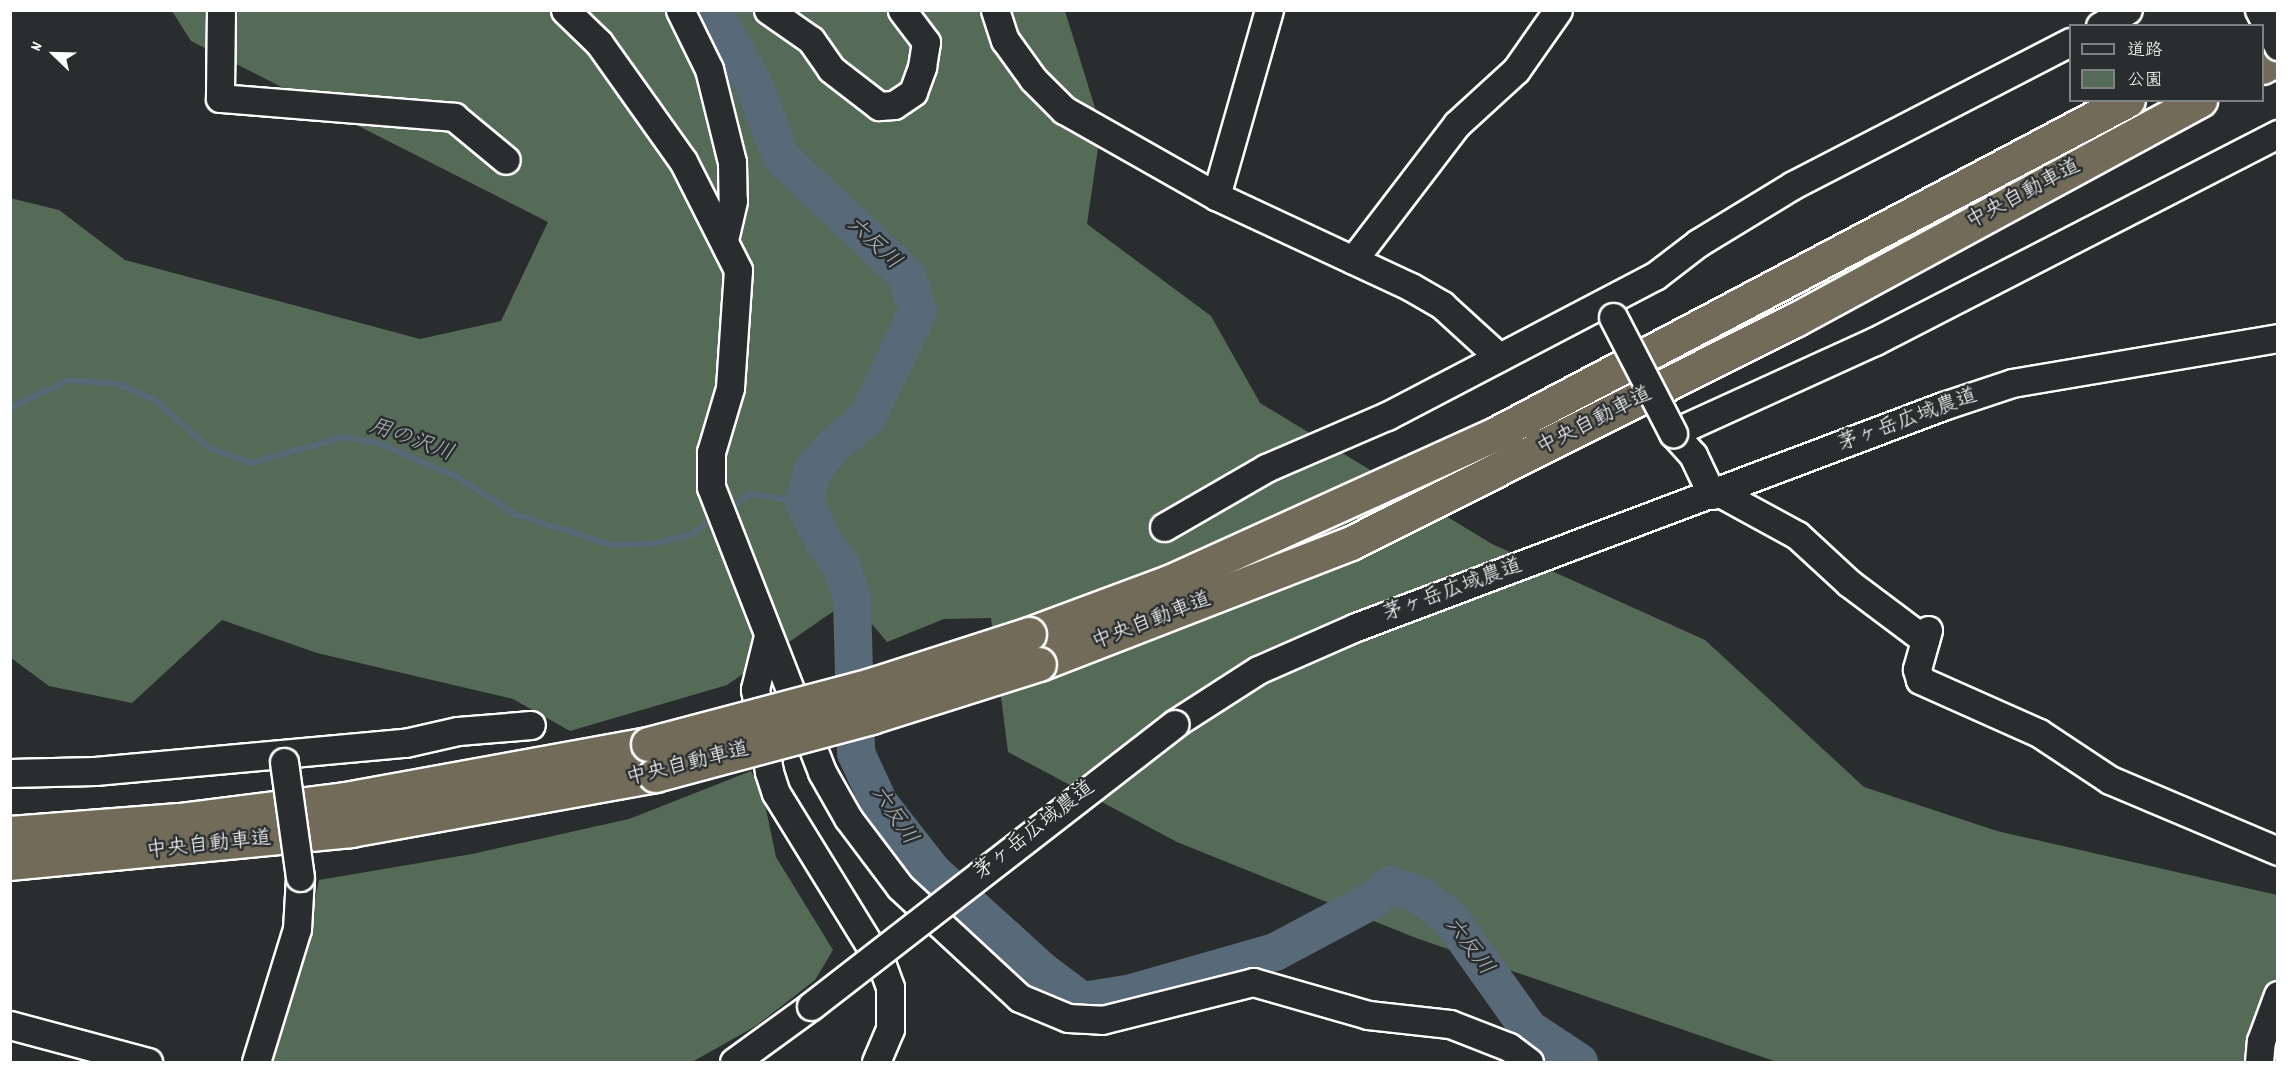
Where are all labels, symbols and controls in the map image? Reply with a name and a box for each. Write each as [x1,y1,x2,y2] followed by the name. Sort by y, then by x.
[24,24,84,84] north arrow
[2069,24,2264,102] legend
[25,39,49,55] text: N
[2127,39,2163,64] text: 道路
[2127,69,2163,94] text: 公園
[1962,154,2086,236] street label: 中央自動車道
[840,212,906,276] water label: 六反川
[1533,382,1657,462] street label: 中央自動車道
[1835,384,1981,458] street label: 茅ヶ岳広域農道
[365,414,457,468] water label: 用の沢川
[1380,554,1526,628] street label: 茅ヶ岳広域農道
[1089,588,1215,656] street label: 中央自動車道
[624,738,752,792] street label: 中央自動車道
[969,776,1101,886] street label: 茅ヶ岳広域農道
[864,781,922,851] water label: 六反川
[145,827,273,865] street label: 中央自動車道
[1438,913,1498,981] water label: 六反川

